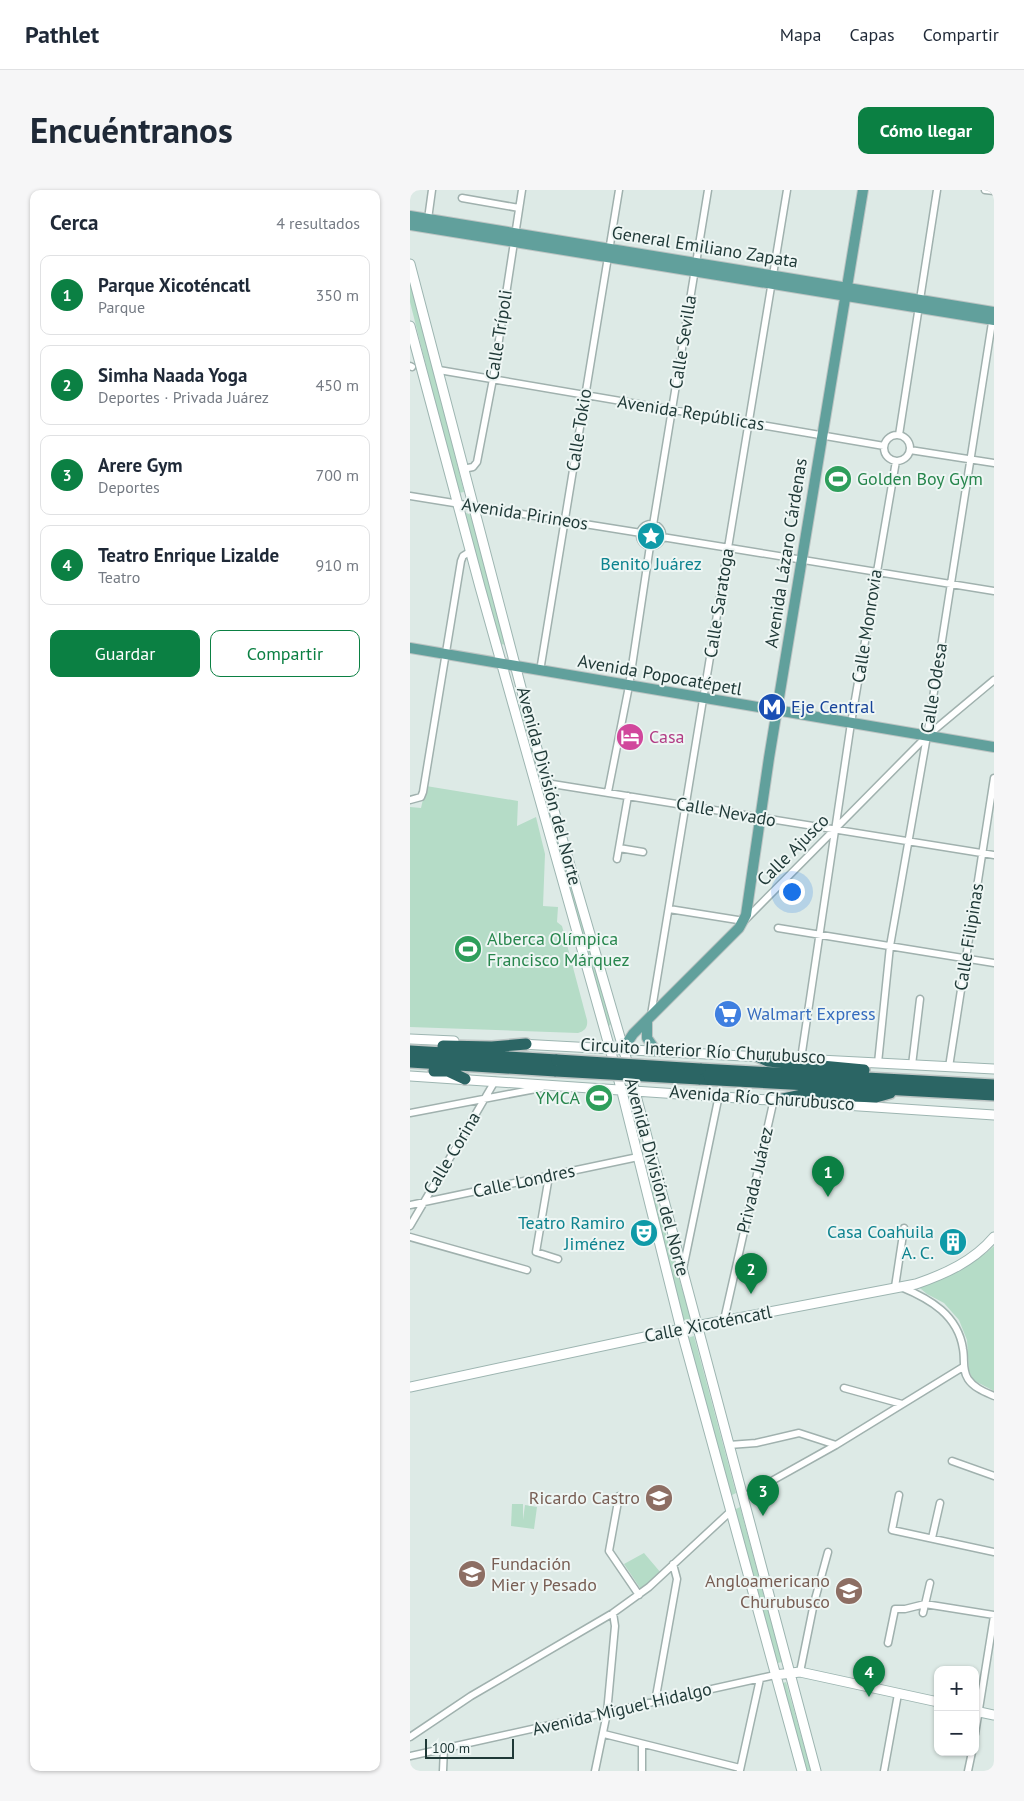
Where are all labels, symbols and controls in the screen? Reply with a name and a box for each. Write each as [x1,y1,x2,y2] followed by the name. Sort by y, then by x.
[25,19,99,50] text: Pathlet
[780,23,822,46] text: Mapa
[850,23,895,46] text: Capas
[923,23,999,46] text: Compartir
[30,107,233,153] text: Encuéntranos
[858,107,994,154] button: Cómo llegar
[50,209,99,236] text: Cerca
[276,213,360,233] text: 4 resultados
[610,220,800,273] street label: General Emiliano Zapata
[98,273,250,297] text: Parque Xicoténcatl
[62,285,72,305] text: 1
[316,285,359,305] text: 350 m
[480,288,517,382] street label: Calle Trípoli
[664,293,701,390] street label: Calle Sevilla
[98,297,145,317] text: Parque
[98,363,247,387] text: Simha Naada Yoga
[62,375,72,395] text: 2
[316,375,359,395] text: 450 m
[98,387,269,407] text: Deportes · Privada Juárez
[561,387,596,473] street label: Calle Tokio
[616,390,766,435] street label: Avenida Repúblicas
[98,453,183,477] text: Arere Gym
[759,456,812,649] street label: Avenida Lázaro Cárdenas
[823,464,853,494] sports icon: Golden Boy Gym
[62,465,72,485] text: 3
[316,465,359,485] text: 700 m
[857,467,983,490] place label: Golden Boy Gym
[98,477,160,497] text: Deportes
[460,492,590,535] street label: Avenida Pirineos
[636,521,666,551] place icon: Benito Juárez
[98,543,279,567] text: Teatro Enrique Lizalde
[698,546,739,660] street label: Calle Saratoga
[600,552,702,575] place label: Benito Juárez
[62,555,72,575] text: 4
[316,555,359,575] text: 910 m
[98,567,140,587] text: Teatro
[846,567,887,685] street label: Calle Monrovia
[50,630,200,677] button: Guardar
[210,630,360,677] button: Compartir
[915,641,952,735] street label: Calle Odesa
[576,649,745,700] street label: Avenida Popocatépetl
[512,684,587,888] street label: Avenida División del Norte
[757,692,787,722] metro station icon: Eje Central
[791,695,875,718] place label: Eje Central
[615,722,645,752] hotel icon: Casa
[649,725,684,748] place label: Casa
[674,791,778,832] street label: Calle Nevado
[752,809,834,891] street label: Calle Ajusco
[779,879,805,905] your location
[949,882,988,992] street label: Calle Filipinas
[487,927,630,971] place label: Alberca Olímpica Francisco Márquez
[453,934,483,964] sports icon: Alberca Olímpica Francisco Márquez
[713,999,743,1029] supermarket icon: Walmart Express
[747,1002,876,1025] place label: Walmart Express
[580,1033,826,1068] street label: Circuito Interior Río Churubusco
[620,1075,695,1279] street label: Avenida División del Norte
[669,1080,855,1115] street label: Avenida Río Churubusco
[584,1083,614,1113] sports icon: YMCA
[535,1086,580,1109] place label: YMCA
[418,1107,485,1198] street label: Calle Corina
[731,1124,778,1235] street label: Privada Juárez
[812,1156,844,1197] pin: 1
[471,1158,577,1203] street label: Calle Londres
[518,1211,625,1255] place label: Teatro Ramiro Jiménez
[629,1218,659,1248] theatre icon: Teatro Ramiro Jiménez
[827,1220,934,1264] place label: Casa Coahuila A. C.
[938,1227,968,1257] building icon: Casa Coahuila A. C.
[735,1253,767,1294] pin: 2
[642,1300,774,1347] street label: Calle Xicoténcatl
[747,1475,779,1516] pin: 3
[644,1483,674,1513] school or university icon: Ricardo Castro
[529,1486,640,1509] place label: Ricardo Castro
[491,1552,597,1596] place label: Fundación Mier y Pesado
[457,1559,487,1589] school or university icon: Fundación Mier y Pesado
[705,1569,830,1613] place label: Angloamericano Churubusco
[834,1576,864,1606] school or university icon: Angloamericano Churubusco
[853,1656,885,1697] pin: 4
[934,1666,979,1756] map controls
[934,1666,979,1711] button: +
[530,1677,714,1740] street label: Avenida Miguel Hidalgo
[934,1711,979,1756] button: −
[425,1736,514,1759] scale bar
[432,1739,470,1757] text: 100 m

